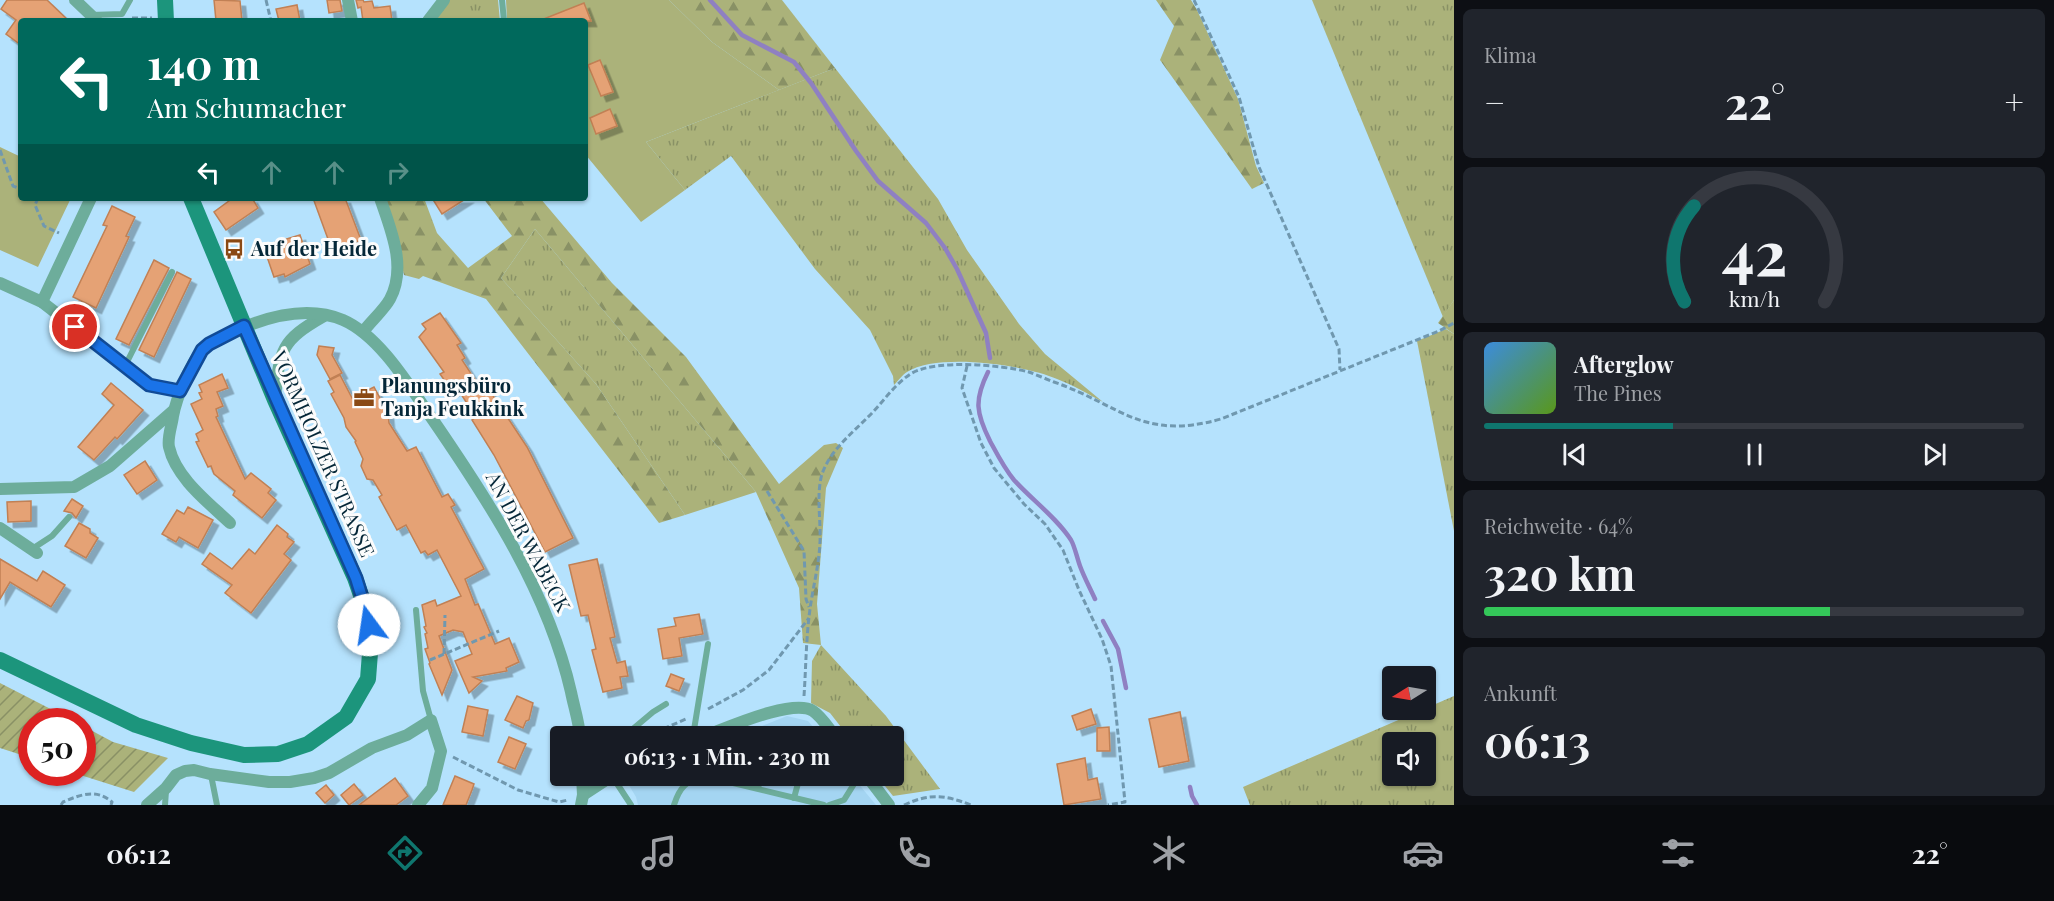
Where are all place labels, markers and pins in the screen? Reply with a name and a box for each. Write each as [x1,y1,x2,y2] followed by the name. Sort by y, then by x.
[250,234,377,261] place label: Auf der Heide
[222,237,246,261] bus stop icon: Auf der Heide
[49,301,100,352] pin
[381,371,524,421] place label: Planungsbüro Tanja Feukkink
[352,386,376,410] office icon: Planungsbüro Tanja Feukkink

